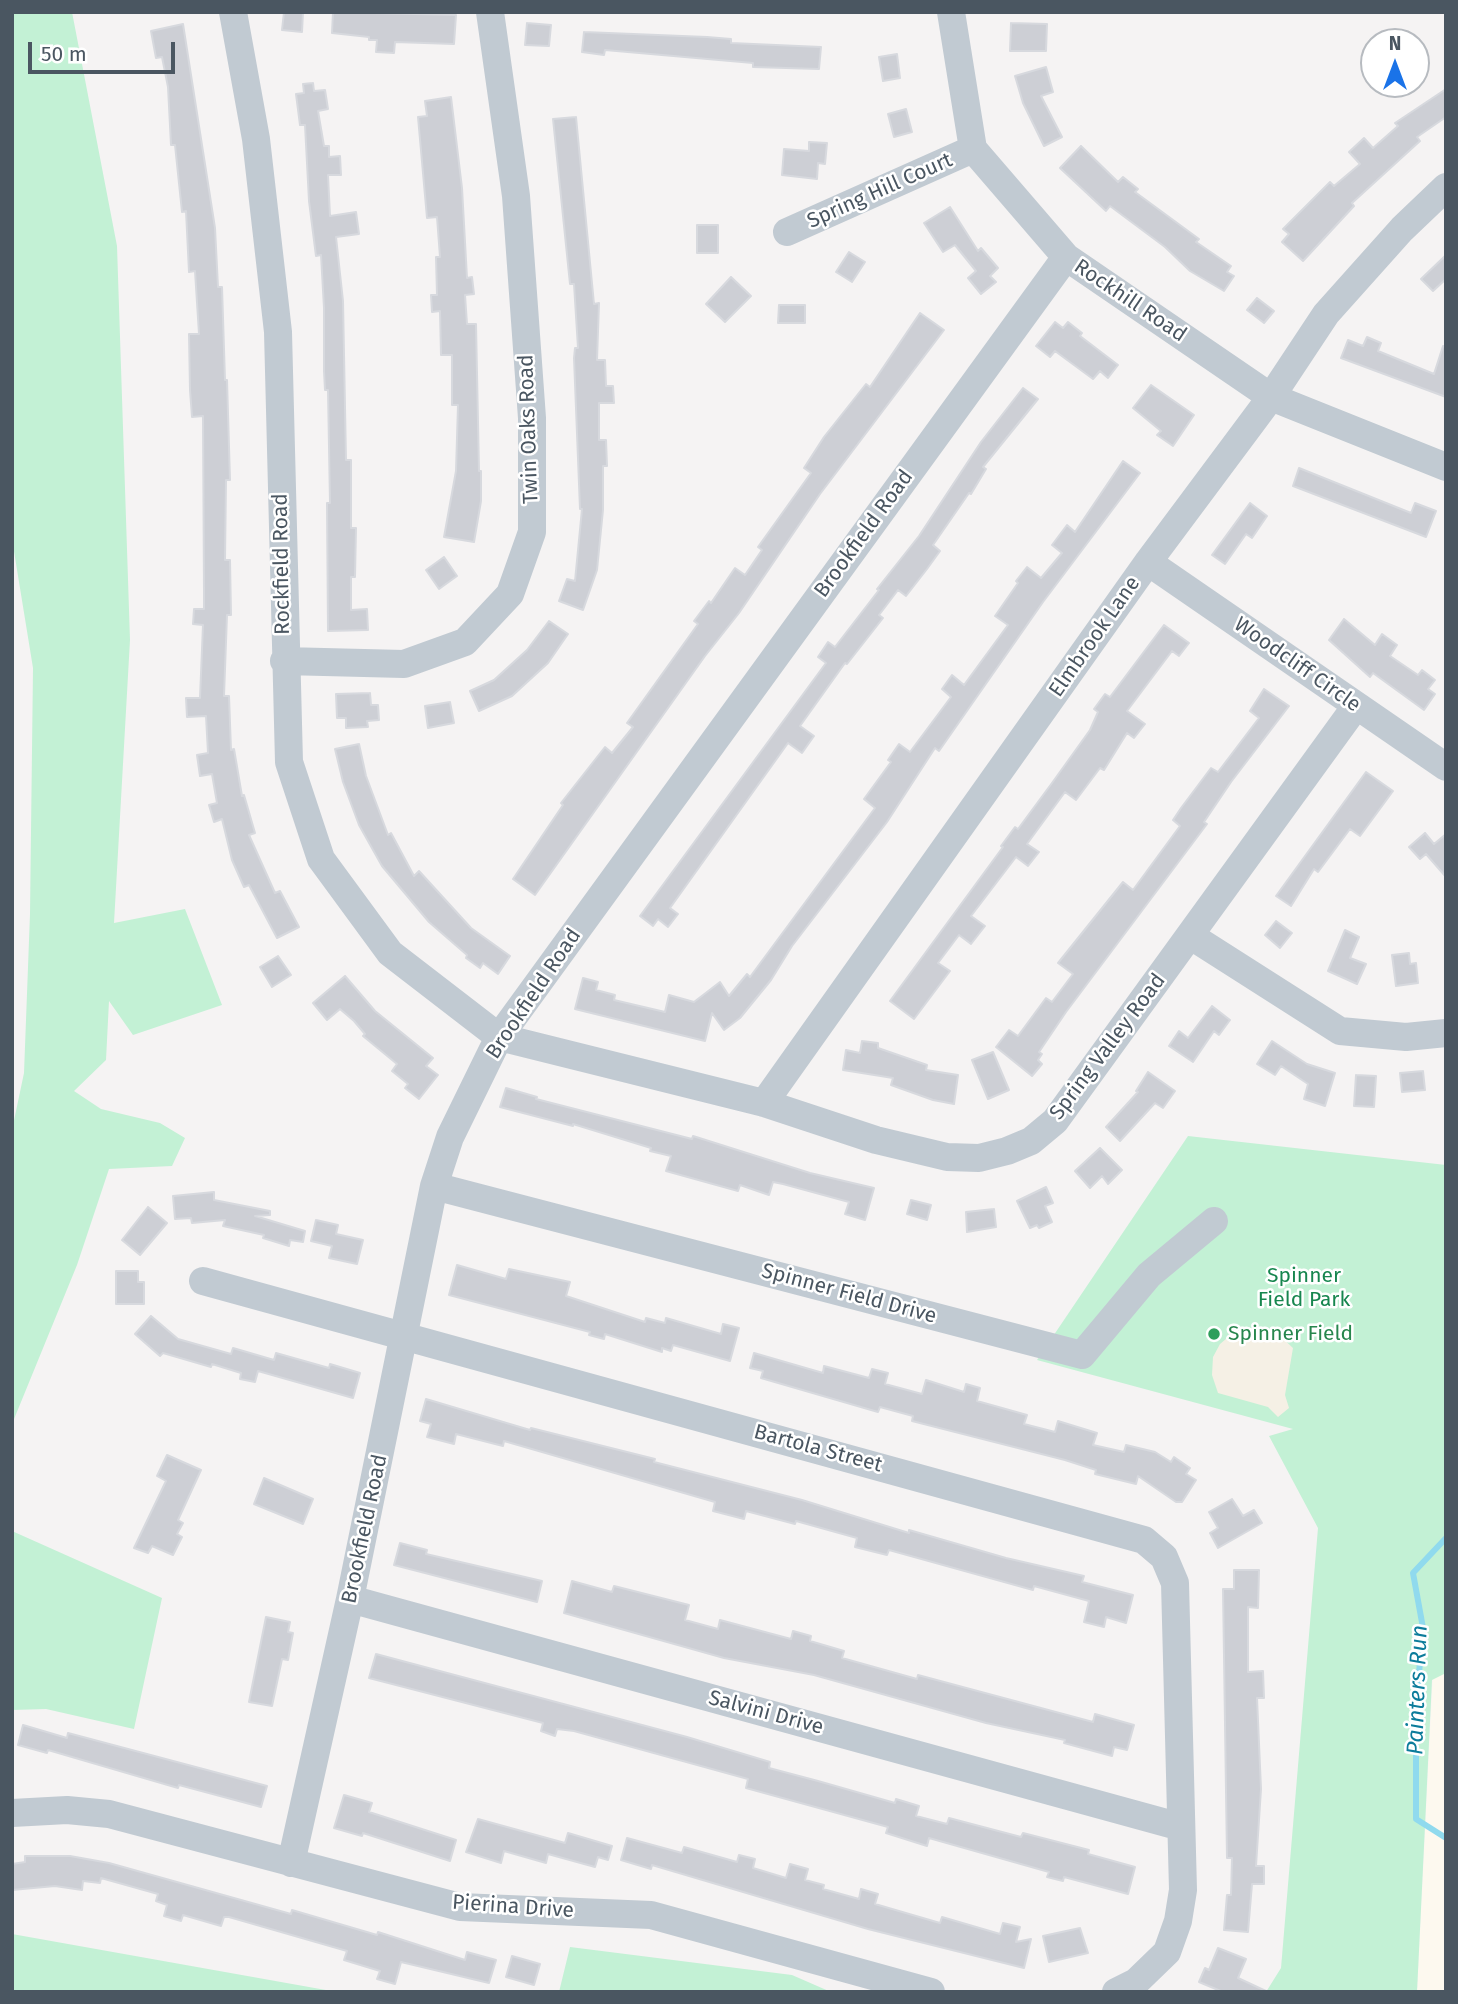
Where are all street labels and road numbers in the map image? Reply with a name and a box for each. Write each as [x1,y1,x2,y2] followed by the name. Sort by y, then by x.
[803,148,957,234] street label: Spring Hill Court
[1069,254,1191,348] street label: Rockhill Road
[514,354,544,504] street label: Twin Oaks Road
[809,465,919,603] street label: Brookfield Road
[268,493,296,635] street label: Rockfield Road
[1044,572,1146,702] street label: Elmbrook Lane
[1229,612,1365,718] street label: Woodcliff Circle
[481,924,587,1064] street label: Brookfield Road
[1045,969,1171,1125] street label: Spring Valley Road
[759,1259,939,1329] street label: Spinner Field Drive
[751,1420,885,1478] street label: Bartola Street
[337,1452,393,1606] street label: Brookfield Road
[706,1686,826,1740] street label: Salvini Drive
[451,1890,575,1924] street label: Pierina Drive

